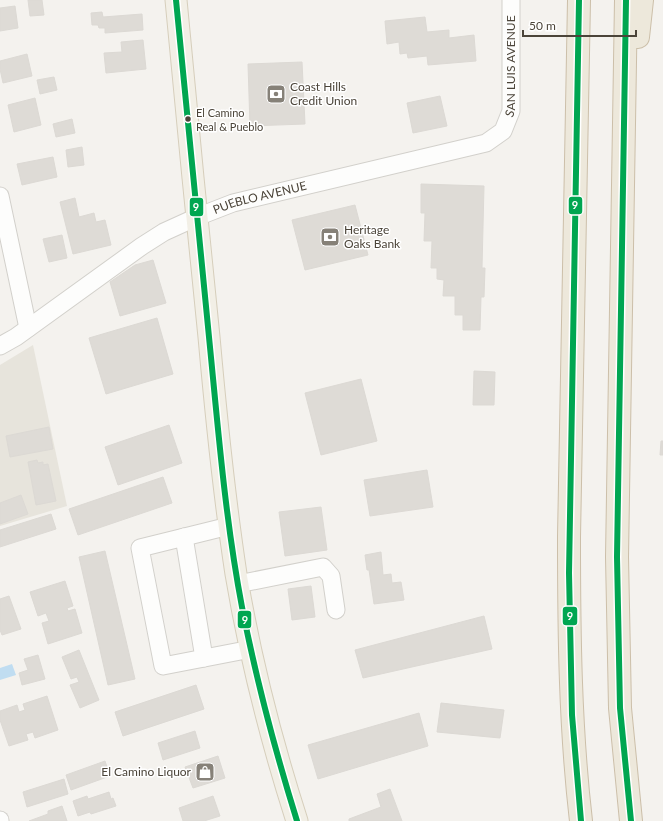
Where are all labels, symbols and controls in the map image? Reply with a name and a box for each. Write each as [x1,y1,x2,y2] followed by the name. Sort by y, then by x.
[523,12,636,38] scale bar
[501,15,518,119] street label: SAN LUIS AVENUE
[529,18,556,33] text: 50 m
[290,79,357,108] place label: Coast Hills Credit Union
[265,83,287,105] bank icon: Coast Hills Credit Union
[196,106,263,133] place label: El Camino Real & Pueblo
[183,114,193,124] marker: El Camino Real & Pueblo
[211,178,308,217] street label: PUEBLO AVENUE
[568,196,583,215] line badge: 9
[189,197,204,217] line badge: 9
[572,198,578,211] text: 9
[193,200,199,213] text: 9
[344,222,401,251] place label: Heritage Oaks Bank
[319,226,341,248] bank icon: Heritage Oaks Bank
[562,606,578,626] line badge: 9
[567,609,573,622] text: 9
[237,610,252,629] line badge: 9
[242,613,248,626] text: 9
[194,761,216,783] shop icon: El Camino Liquor
[101,764,192,779] place label: El Camino Liquor

